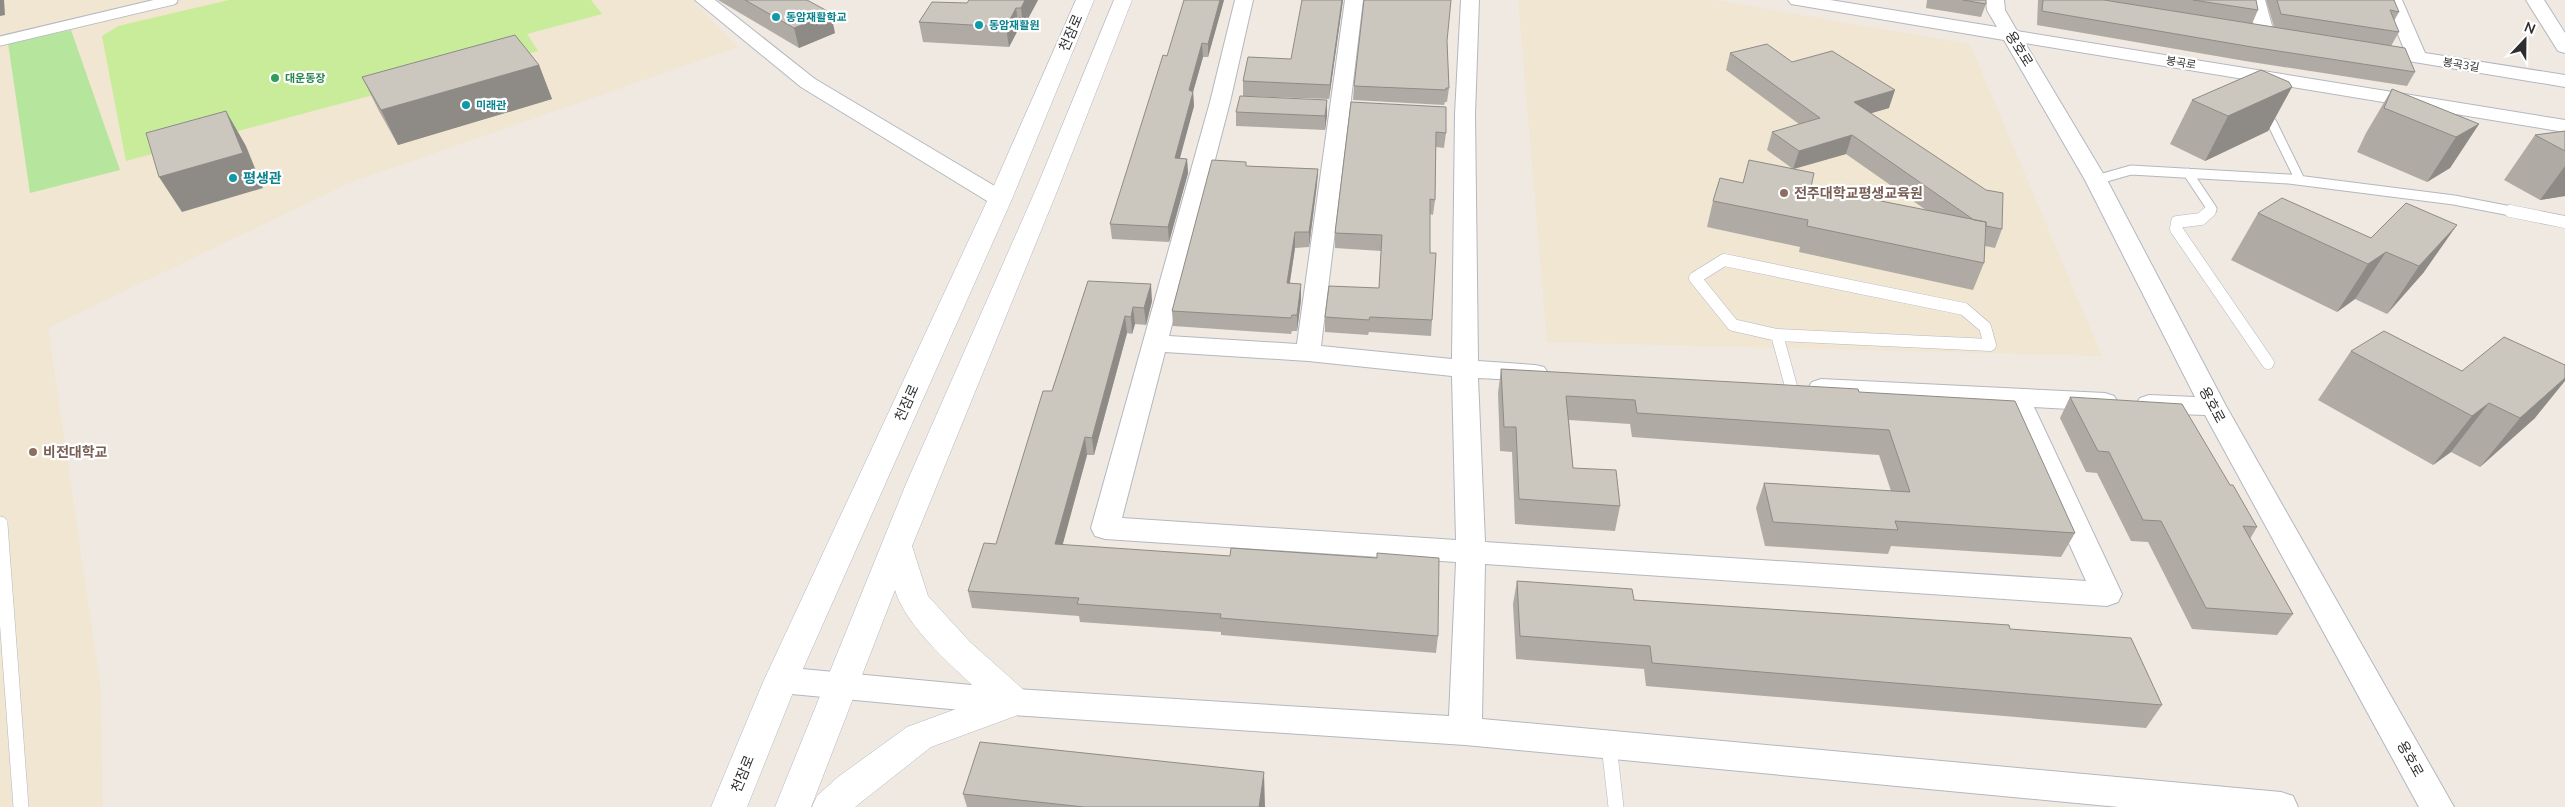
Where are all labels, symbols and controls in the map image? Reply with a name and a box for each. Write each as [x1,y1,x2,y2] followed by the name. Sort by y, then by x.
[786,10,847,25] place label: 동암재활학교
[770,11,782,23] marker: 동암재활학교
[1055,11,1087,54] street label: 천잠로
[2500,15,2550,65] north arrow
[989,18,1040,33] place label: 동암재활원
[2521,18,2538,39] text: N
[973,19,985,31] marker: 동암재활원
[2001,28,2037,71] street label: 용호로
[2165,53,2197,73] street label: 봉곡로
[2442,55,2480,75] street label: 봉곡3길
[285,71,325,86] place label: 대운동장
[269,72,281,84] marker: 대운동장
[476,98,506,113] place label: 미래관
[460,99,472,111] marker: 미래관
[243,169,282,188] place label: 평생관
[227,172,239,184] marker: 평생관
[1794,184,1923,203] place label: 전주대학교평생교육원
[1778,187,1790,199] marker: 전주대학교평생교육원
[890,381,924,425] street label: 천잠로
[2195,383,2230,427] street label: 용호로
[43,443,108,462] place label: 비전대학교
[27,446,39,458] marker: 비전대학교
[2392,737,2428,781] street label: 용호로
[727,752,759,795] street label: 천잠로

